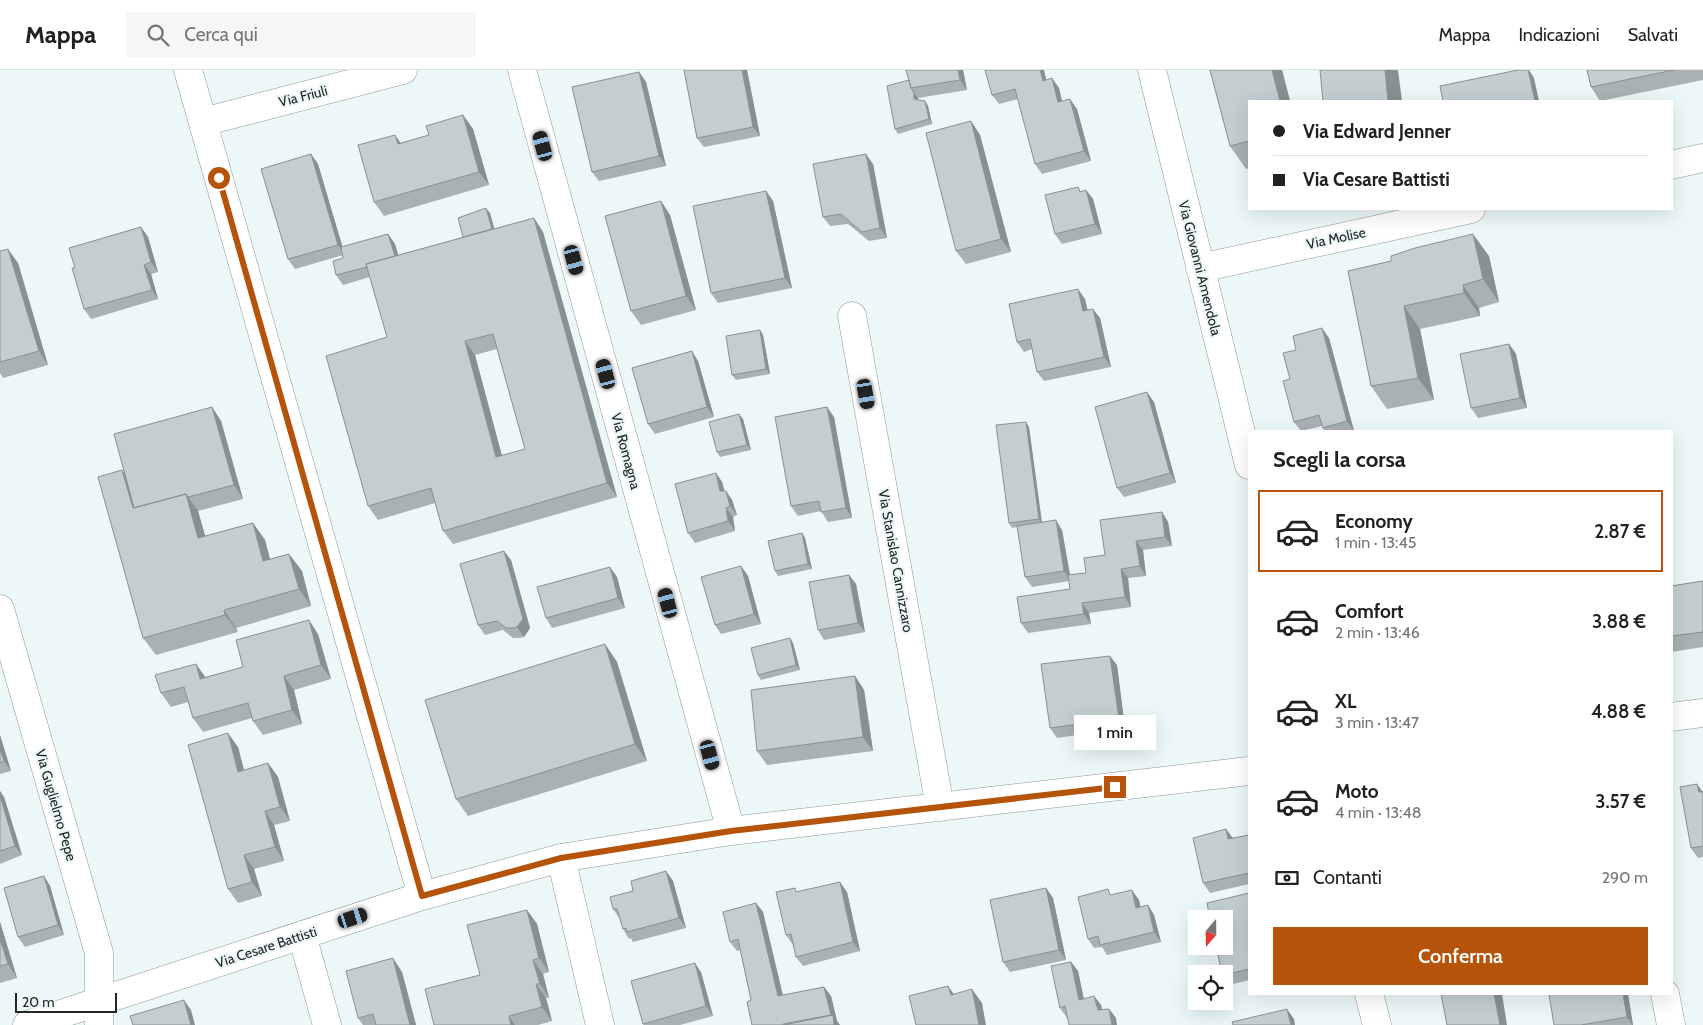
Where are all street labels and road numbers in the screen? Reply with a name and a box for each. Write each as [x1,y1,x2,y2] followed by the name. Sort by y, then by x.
[277,81,329,111] street label: Via Friuli
[1175,199,1226,338] street label: Via Giovanni Amendola
[1305,223,1367,253] street label: Via Molise
[607,411,645,491] street label: Via Romagna
[875,488,917,634] street label: Via Stanislao Cannizzaro
[31,747,81,863] street label: Via Guglielmo Pepe
[213,922,319,972] street label: Via Cesare Battisti

